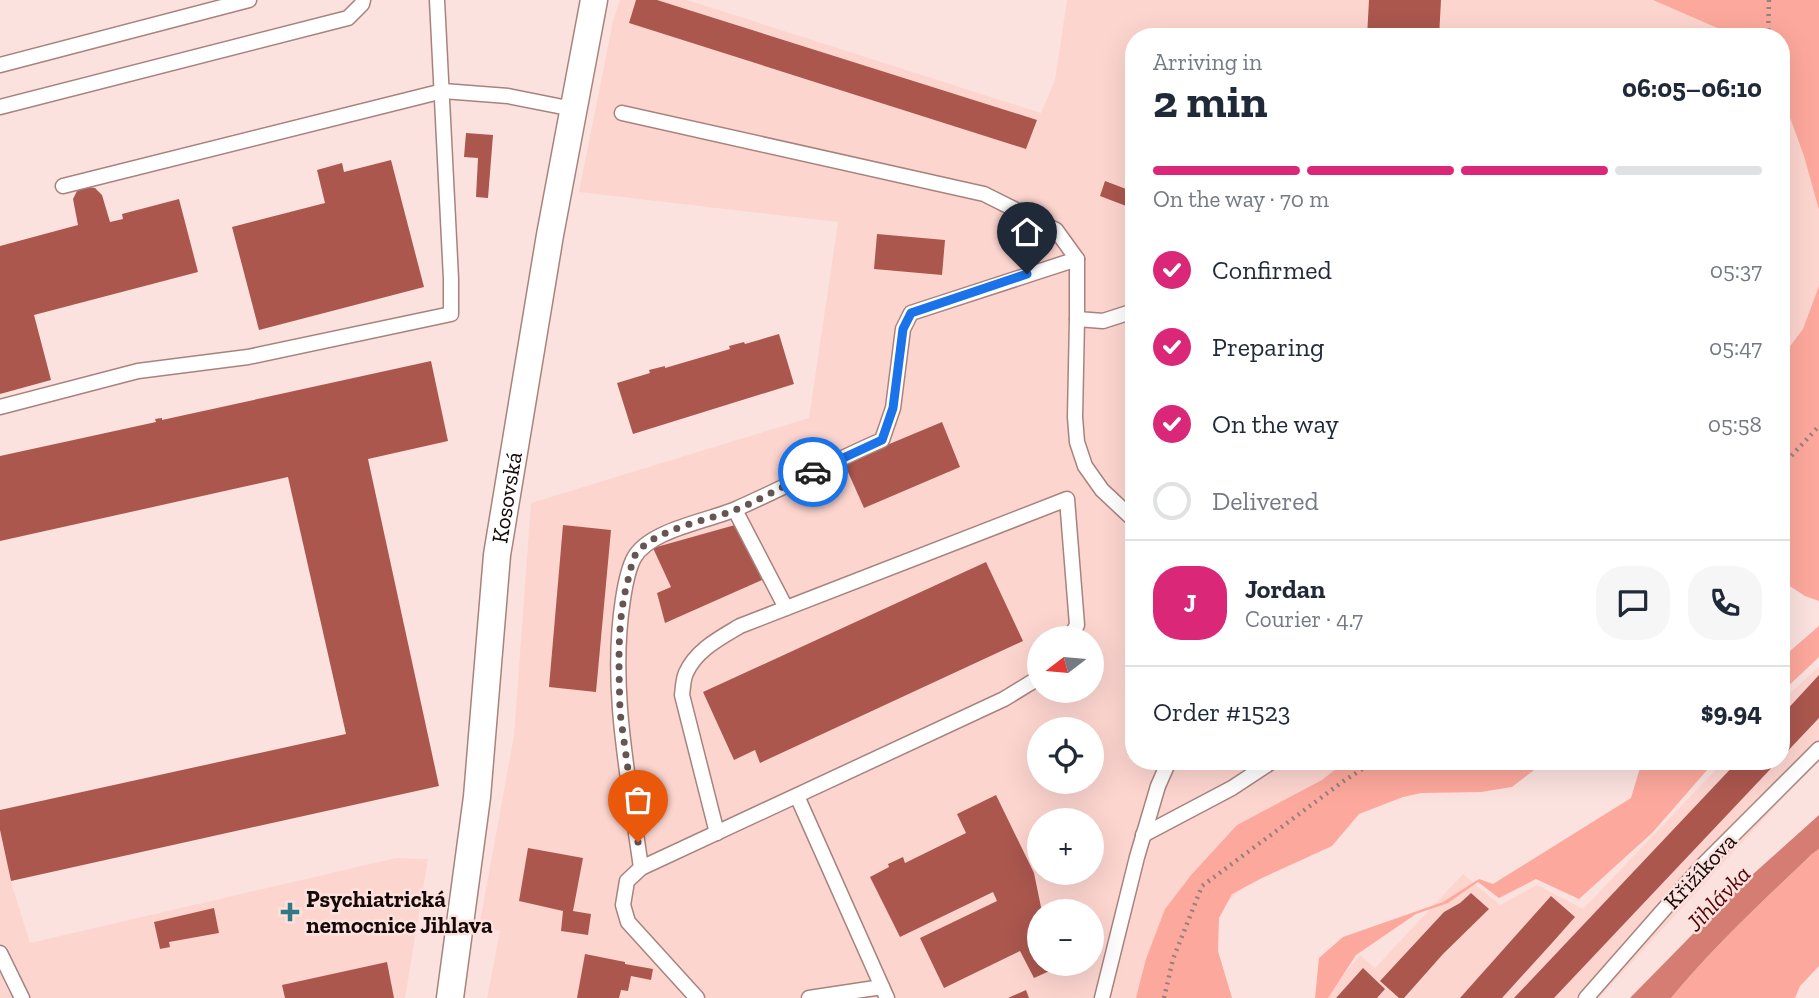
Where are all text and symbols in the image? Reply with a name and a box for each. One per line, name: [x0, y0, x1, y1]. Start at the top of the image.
text: Arriving in: [1153, 48, 1262, 76]
text: 06:05–06:10: [1622, 72, 1762, 104]
text: 2 min: [1153, 74, 1268, 129]
text: On the way · 70 m: [1153, 185, 1329, 213]
pin: [997, 202, 1057, 274]
icon: home: [1008, 213, 1046, 251]
icon: check: [1153, 251, 1191, 289]
text: Confirmed: [1212, 254, 1332, 286]
text: 05:37: [1710, 256, 1762, 284]
icon: check: [1153, 328, 1191, 366]
text: Preparing: [1212, 331, 1324, 363]
text: 05:47: [1709, 333, 1762, 361]
icon: check: [1153, 405, 1191, 443]
text: On the way: [1212, 408, 1339, 440]
text: 05:58: [1708, 410, 1762, 438]
courier: [778, 437, 848, 507]
street label: Kosovská: [485, 450, 528, 545]
icon: car: [794, 453, 832, 491]
text: Delivered: [1212, 485, 1319, 517]
button: chat: [1596, 566, 1670, 640]
button: phone: [1688, 566, 1762, 640]
text: Jordan: [1245, 573, 1325, 605]
text: J: [1184, 587, 1196, 619]
text: Courier · 4.7: [1245, 605, 1363, 633]
north arrow: [1027, 626, 1104, 704]
map controls: [1027, 626, 1104, 976]
text: Order #1523: [1153, 696, 1291, 728]
text: $9.94: [1701, 696, 1762, 728]
button: locate: [1027, 717, 1104, 794]
pin: [608, 770, 668, 842]
icon: bag: [619, 781, 657, 819]
button: +: [1027, 808, 1104, 885]
street label: Křižíkova: [1658, 827, 1742, 915]
water label: Jihlávka: [1679, 859, 1756, 938]
place label: Psychiatrická nemocnice Jihlava: [306, 885, 493, 939]
button: −: [1027, 899, 1104, 976]
marker: Psychiatrická nemocnice Jihlava: [280, 902, 300, 922]

